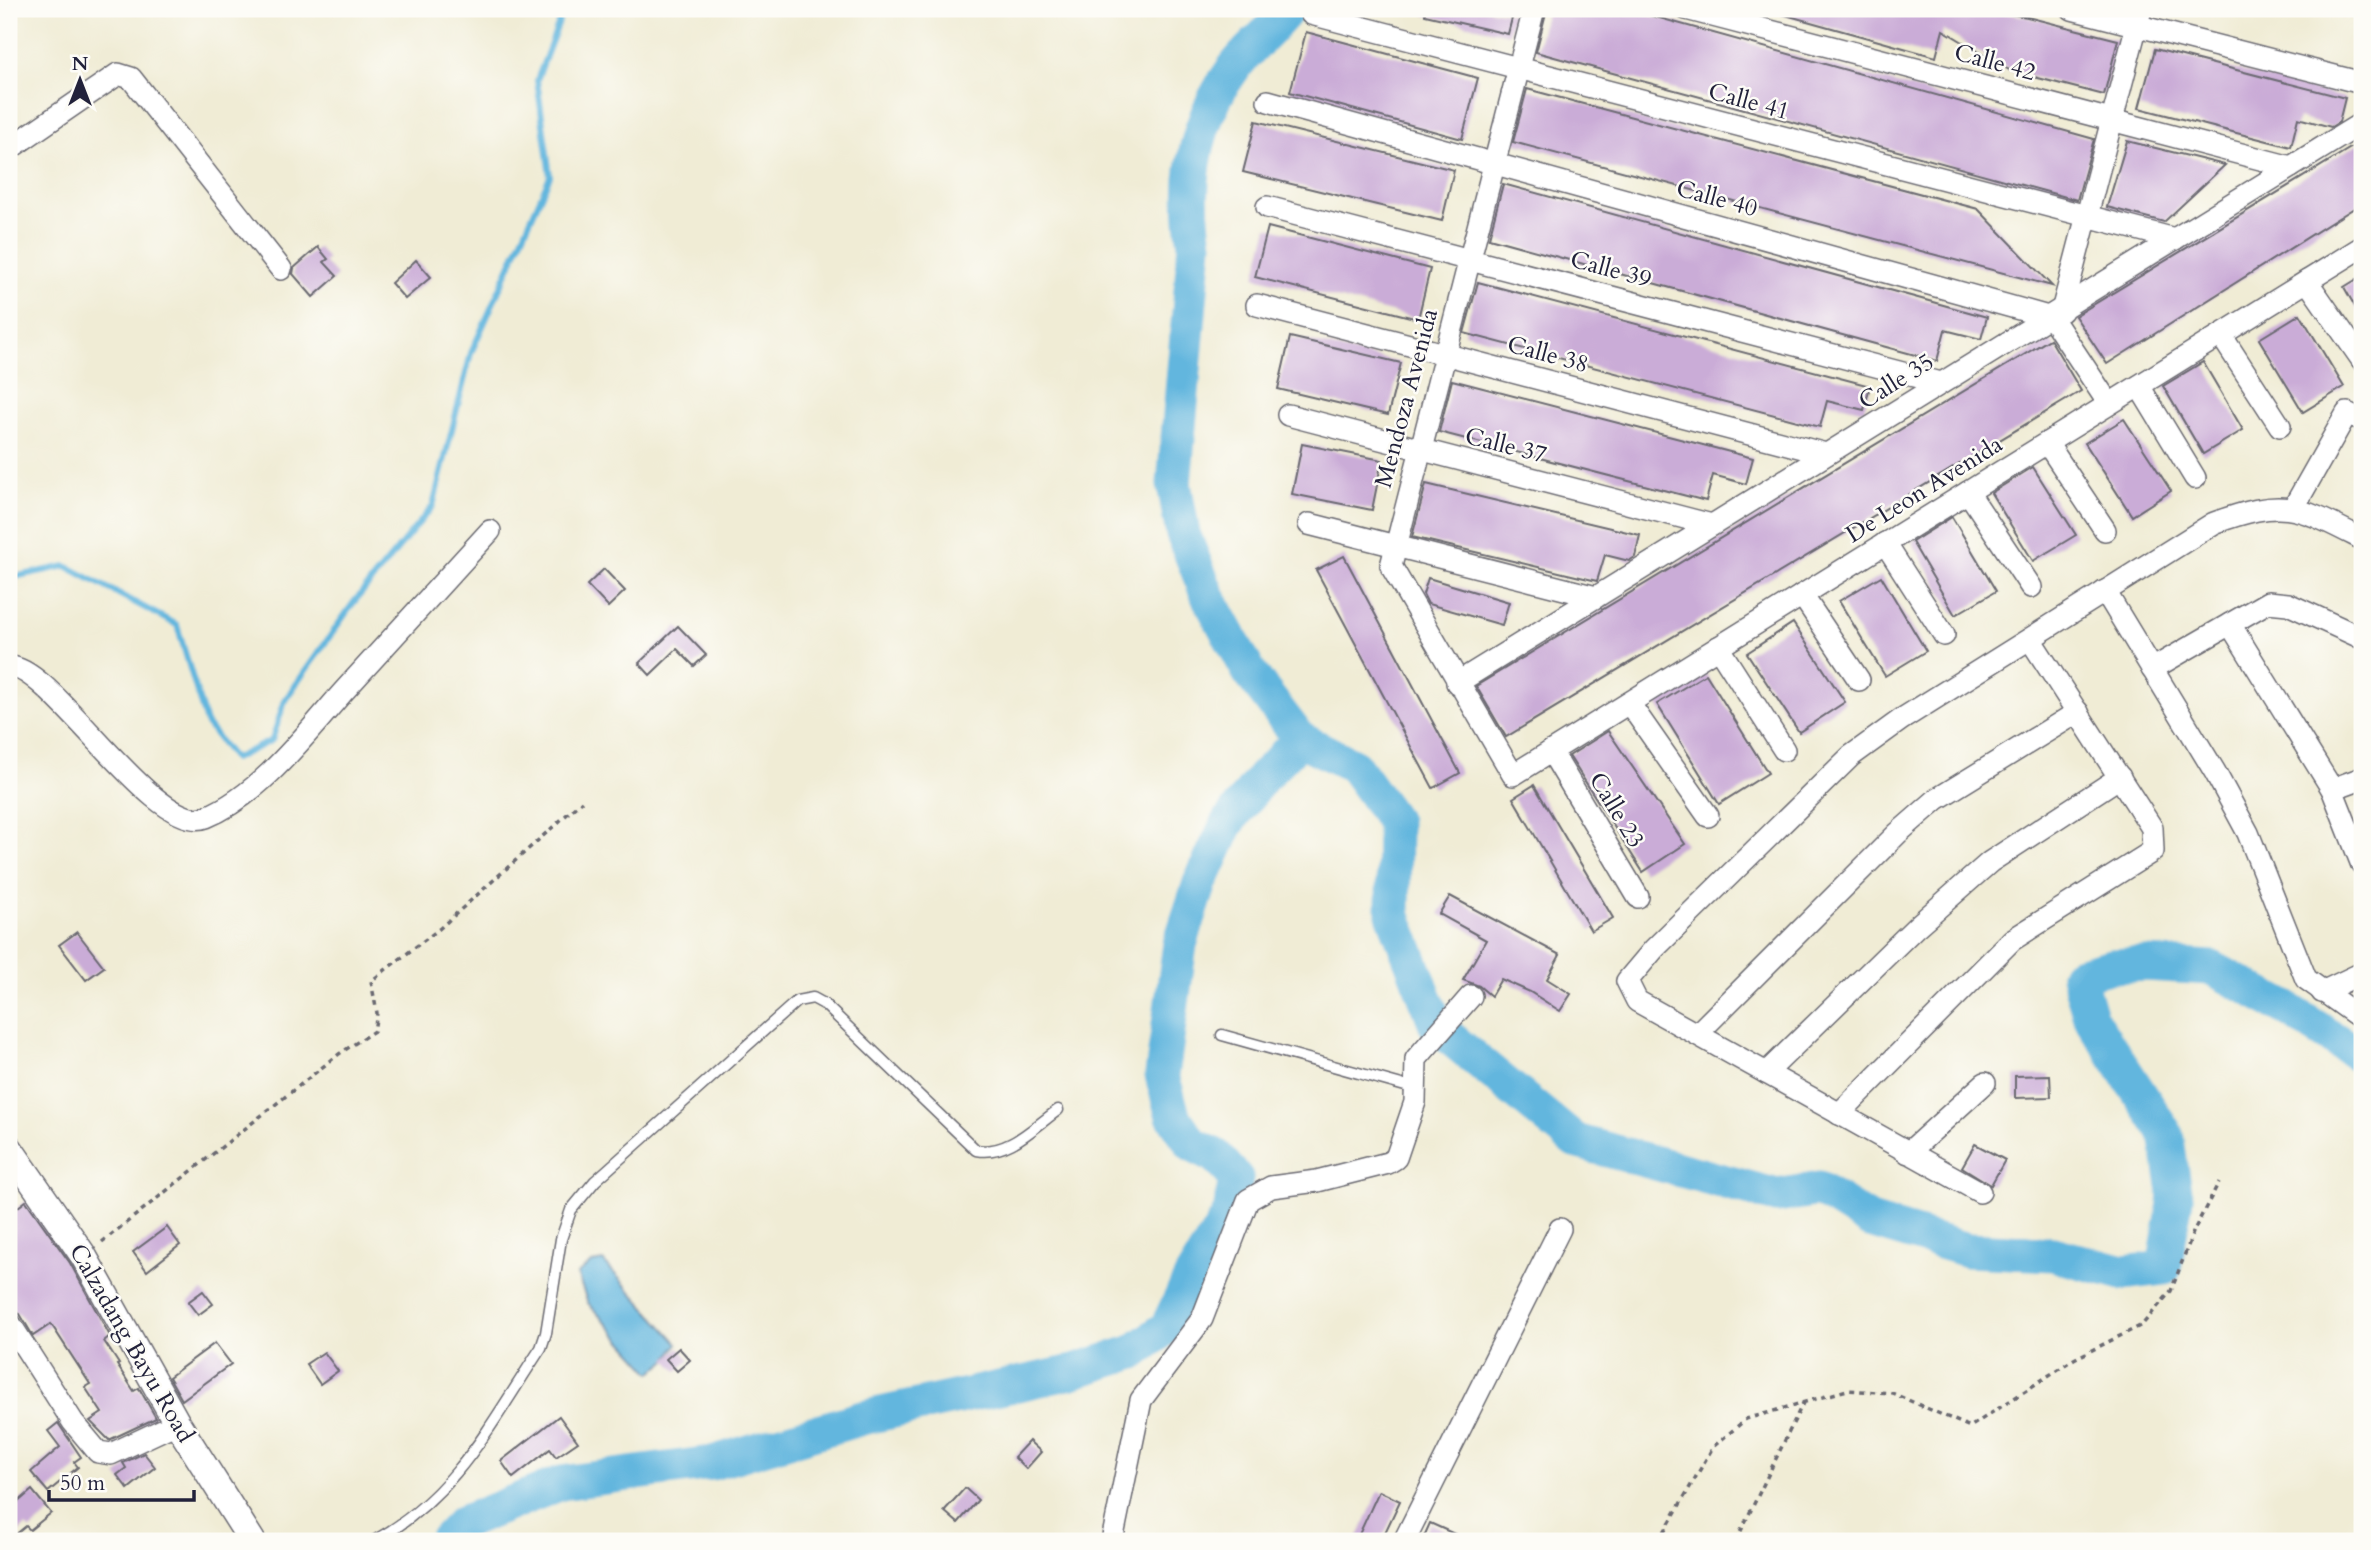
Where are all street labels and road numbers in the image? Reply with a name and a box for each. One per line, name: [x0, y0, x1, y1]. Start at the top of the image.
street label: Calle 42: [1951, 36, 2039, 89]
street label: Calle 41: [1705, 75, 1793, 128]
street label: Calle 40: [1673, 172, 1761, 225]
street label: Calle 39: [1567, 243, 1655, 296]
street label: Mendoza Avenida: [1367, 304, 1446, 491]
street label: Calle 38: [1504, 328, 1592, 381]
street label: Calle 35: [1852, 345, 1940, 417]
street label: Calle 37: [1462, 419, 1550, 472]
street label: De Leon Avenida: [1840, 428, 2009, 551]
street label: Calle 23: [1581, 766, 1652, 854]
street label: Calzadang Bayu Road: [61, 1238, 202, 1449]

